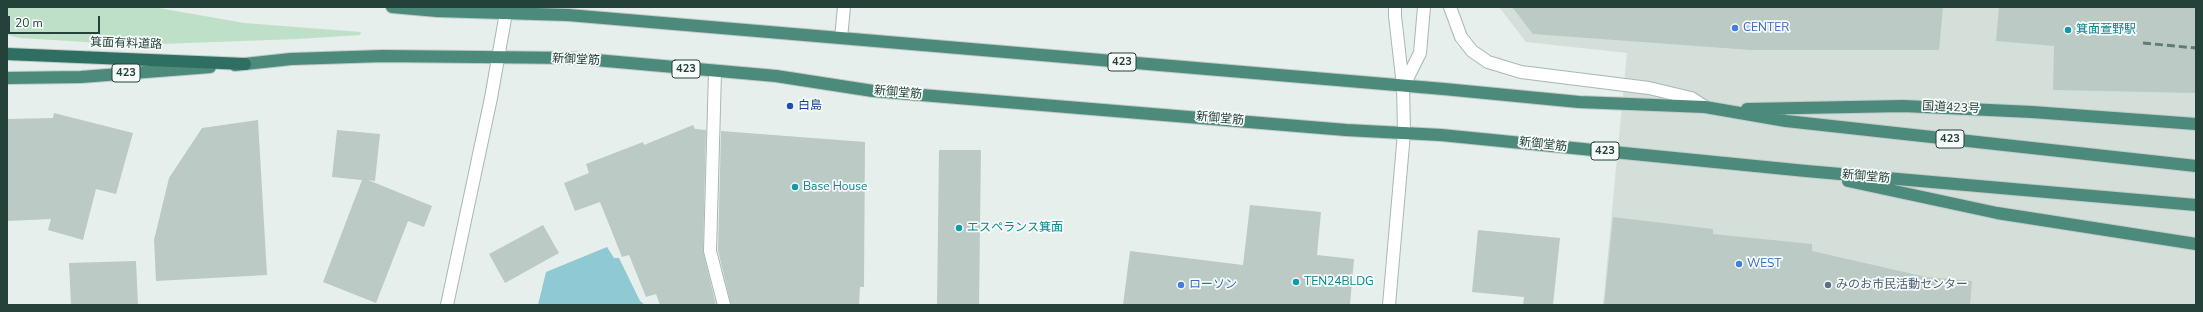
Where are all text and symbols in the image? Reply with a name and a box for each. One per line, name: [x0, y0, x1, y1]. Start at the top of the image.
scale bar: [10, 8, 102, 34]
text: 20 m: [15, 15, 43, 31]
place label: CENTER: [1743, 21, 1789, 35]
marker: CENTER: [1730, 23, 1740, 33]
place label: 箕面萱野駅: [2076, 23, 2136, 37]
marker: 箕面萱野駅: [2063, 25, 2073, 35]
street label: 箕面有料道路: [90, 36, 162, 52]
street label: 新御堂筋: [552, 52, 600, 68]
road number: 423: [1108, 53, 1136, 71]
road number: 423: [672, 60, 700, 78]
road number: 423: [112, 64, 140, 82]
street label: 新御堂筋: [873, 84, 923, 102]
place label: 白島: [798, 99, 822, 113]
street label: 国道423号: [1922, 99, 1980, 117]
marker: 白島: [785, 101, 795, 111]
street label: 新御堂筋: [1195, 110, 1245, 128]
road number: 423: [1936, 130, 1964, 148]
street label: 新御堂筋: [1518, 135, 1568, 155]
road number: 423: [1591, 142, 1619, 160]
street label: 新御堂筋: [1841, 168, 1891, 186]
place label: Base House: [803, 180, 867, 194]
marker: Base House: [790, 182, 800, 192]
place label: エスペランス箕面: [967, 221, 1063, 235]
marker: エスペランス箕面: [954, 223, 964, 233]
place label: WEST: [1747, 257, 1782, 271]
marker: WEST: [1734, 259, 1744, 269]
place label: TEN24BLDG: [1304, 275, 1374, 289]
marker: TEN24BLDG: [1291, 277, 1301, 287]
place label: ローソン: [1189, 278, 1237, 292]
place label: みのお市民活動センター: [1836, 278, 1968, 292]
marker: ローソン: [1176, 280, 1186, 290]
marker: みのお市民活動センター: [1823, 280, 1833, 290]

